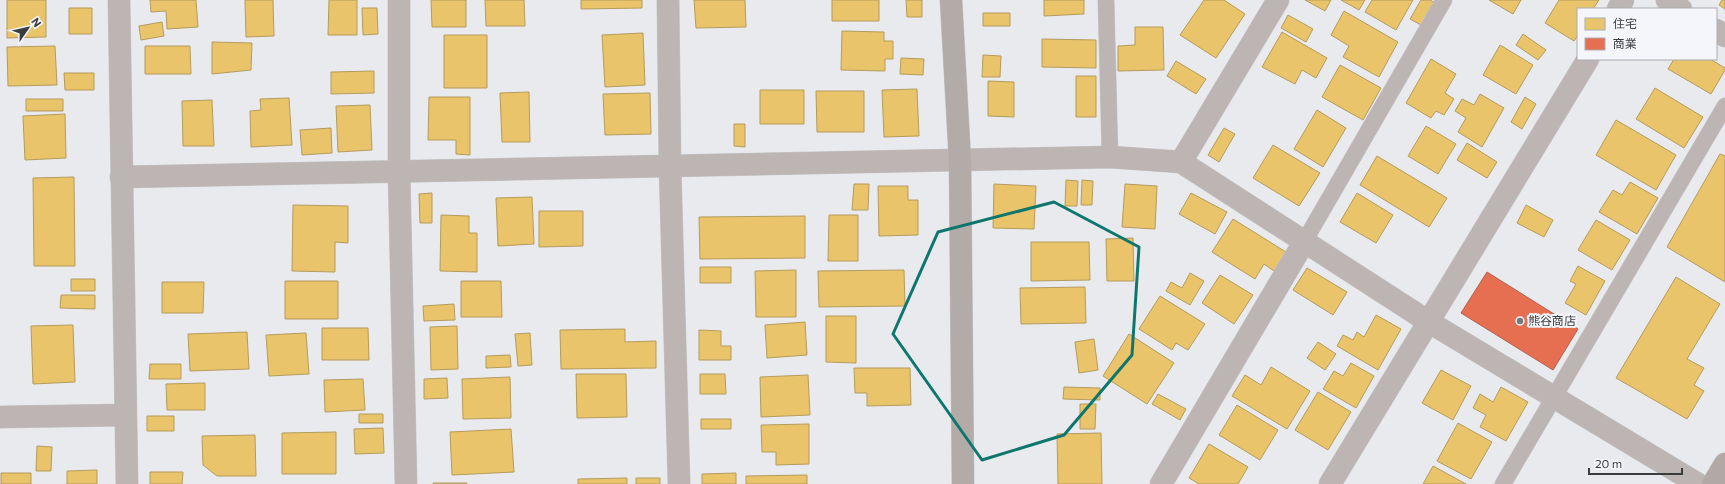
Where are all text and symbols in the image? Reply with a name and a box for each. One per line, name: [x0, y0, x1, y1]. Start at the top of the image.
north arrow: [8, 8, 48, 48]
legend: [1577, 8, 1717, 60]
text: N: [29, 15, 44, 29]
text: 住宅: [1613, 16, 1637, 30]
text: 商業: [1613, 36, 1637, 50]
place label: 熊谷商店: [1528, 313, 1576, 327]
marker: 熊谷商店: [1515, 316, 1525, 326]
scale bar: [1589, 450, 1682, 476]
text: 20 m: [1595, 456, 1622, 470]

